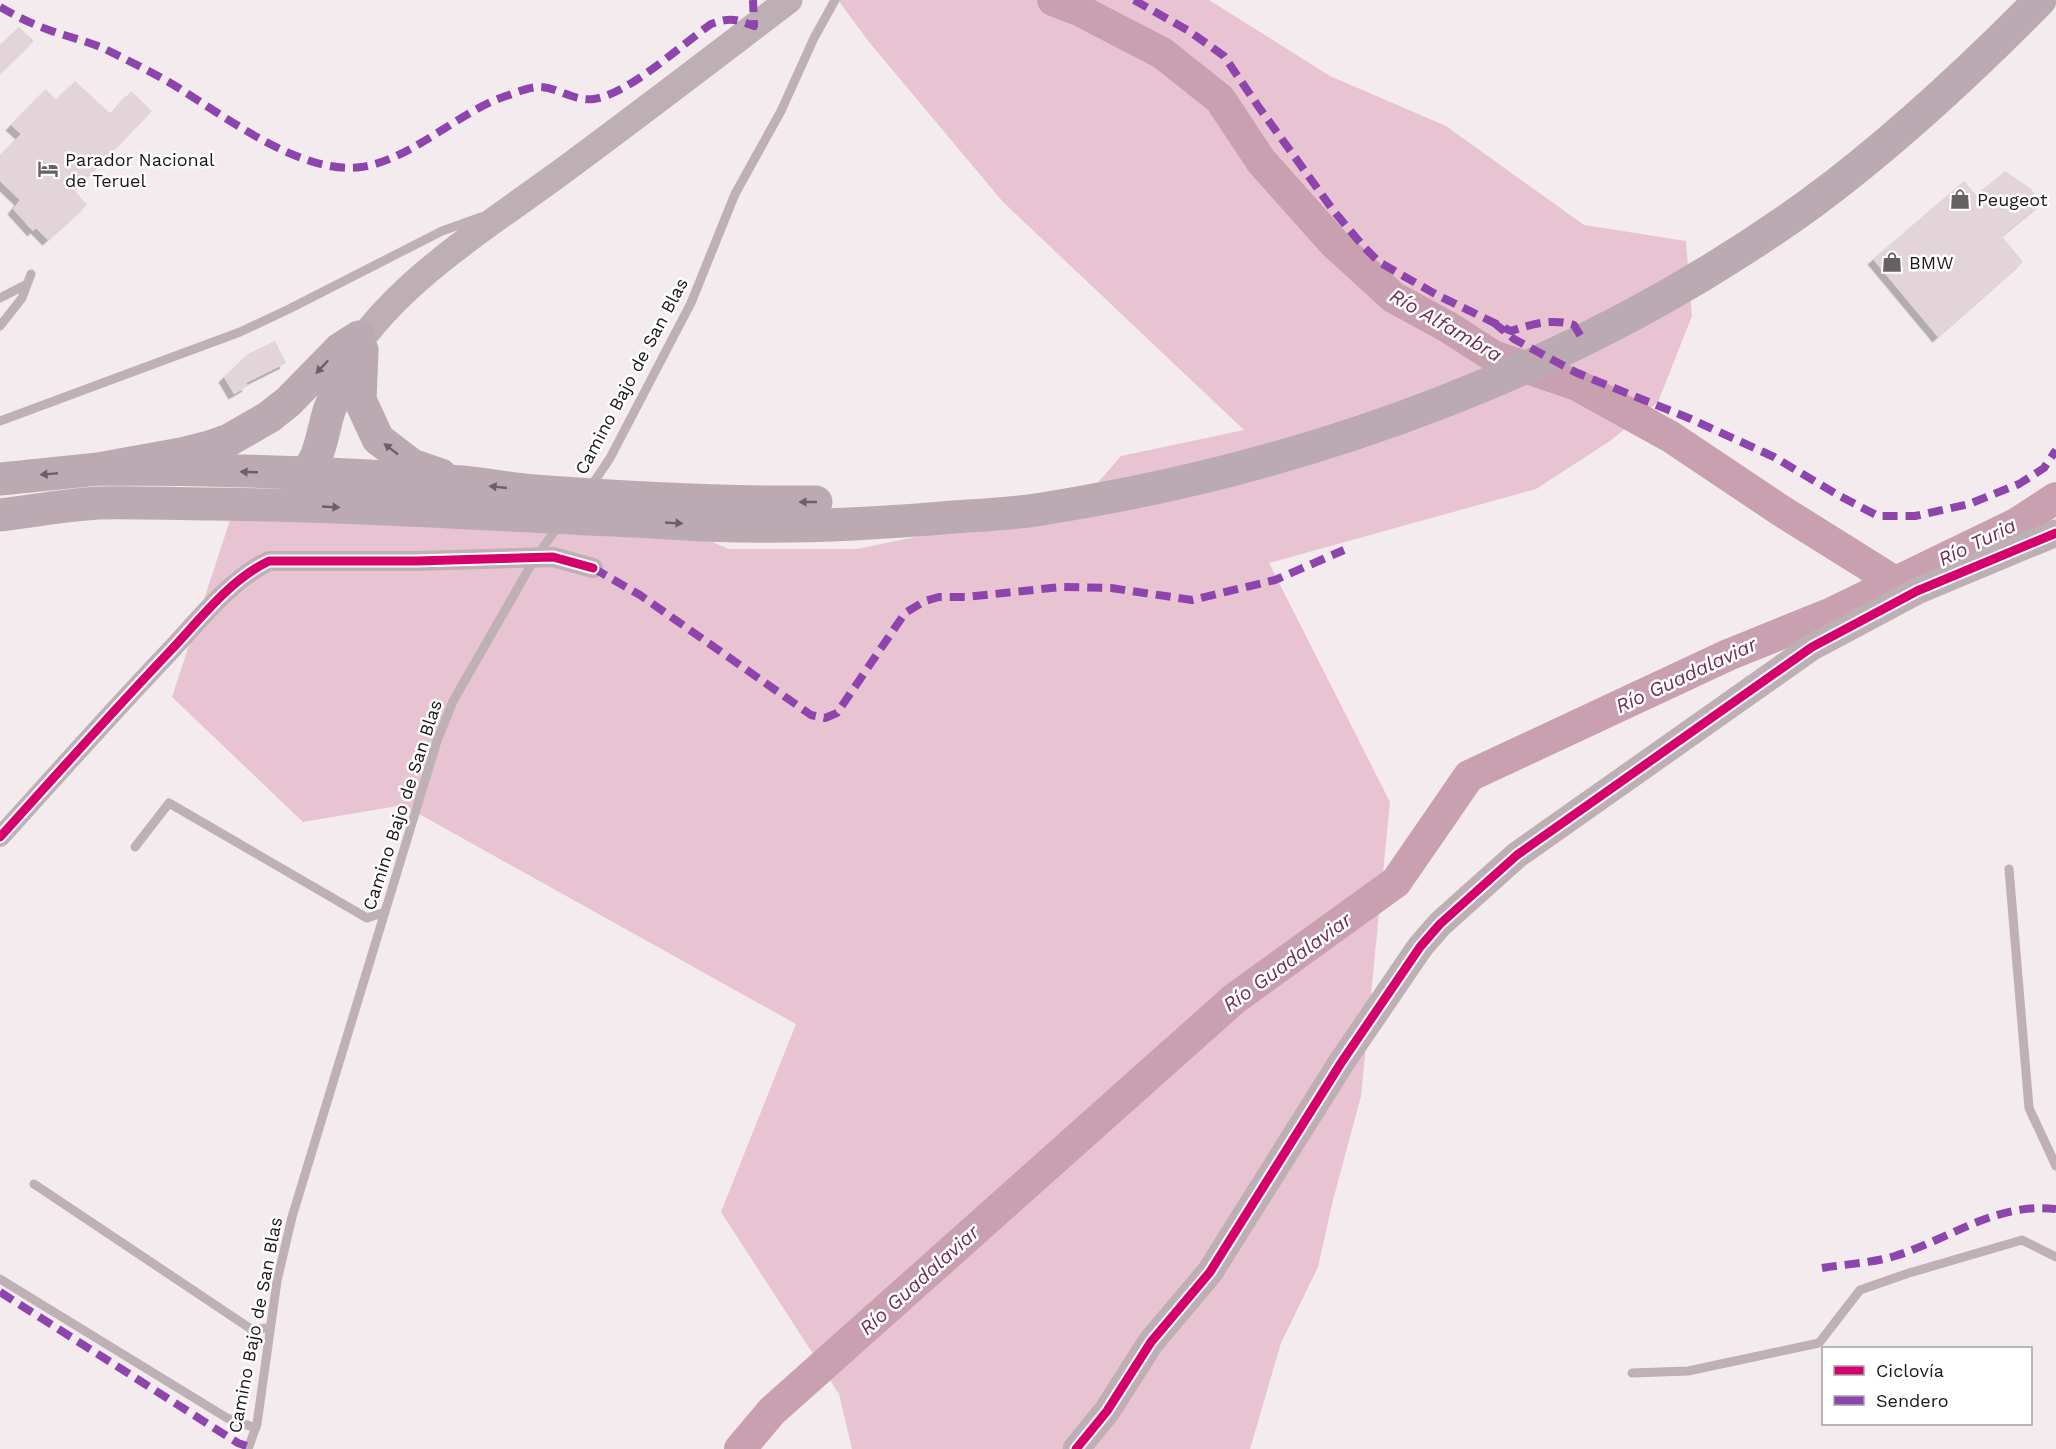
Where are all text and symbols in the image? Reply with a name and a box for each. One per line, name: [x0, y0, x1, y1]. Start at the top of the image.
place label: Parador Nacional de Teruel: [65, 149, 215, 191]
hotel icon: Parador Nacional de Teruel: [36, 157, 60, 181]
shop icon: Peugeot: [1948, 187, 1972, 211]
place label: Peugeot: [1977, 189, 2048, 210]
shop icon: BMW: [1880, 250, 1904, 274]
place label: BMW: [1909, 252, 1953, 273]
street label: Camino Bajo de San Blas: [570, 274, 692, 478]
water label: Río Alfambra: [1386, 283, 1506, 367]
one-way arrow: [316, 360, 330, 374]
one-way arrow: [383, 443, 399, 456]
one-way arrow: [240, 467, 259, 476]
one-way arrow: [40, 469, 59, 479]
one-way arrow: [488, 482, 507, 491]
one-way arrow: [798, 497, 817, 507]
one-way arrow: [321, 502, 340, 511]
water label: Río Turia: [1934, 513, 2020, 571]
one-way arrow: [665, 518, 684, 527]
water label: Río Guadalaviar: [1612, 631, 1761, 718]
street label: Camino Bajo de San Blas: [358, 697, 446, 913]
water label: Río Guadalaviar: [1218, 907, 1357, 1017]
street label: Camino Bajo de San Blas: [224, 1215, 286, 1435]
water label: Río Guadalaviar: [854, 1219, 985, 1340]
legend: [1822, 1347, 2032, 1425]
text: Ciclovía: [1876, 1360, 1944, 1381]
text: Sendero: [1876, 1390, 1949, 1411]

